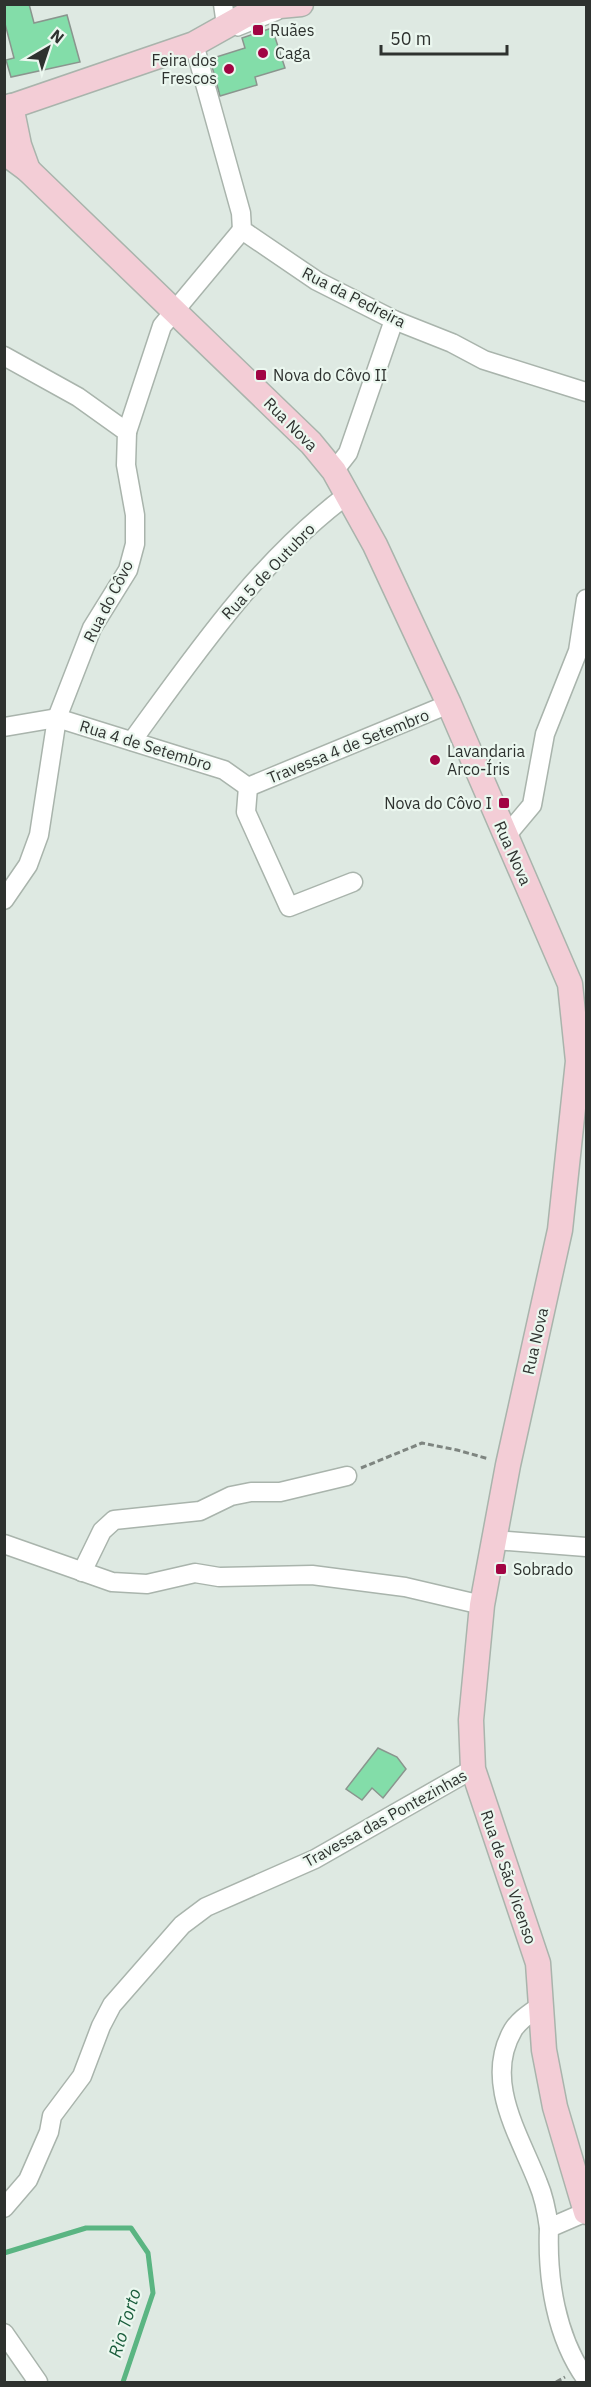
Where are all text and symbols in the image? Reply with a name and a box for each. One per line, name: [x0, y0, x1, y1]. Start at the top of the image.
north arrow: [18, 18, 78, 78]
scale bar: [381, 18, 507, 56]
place label: Ruães: [270, 20, 314, 40]
marker: Ruães: [251, 23, 265, 37]
text: N: [47, 25, 68, 48]
text: 50 m: [390, 27, 432, 50]
place label: Caga: [275, 43, 311, 63]
marker: Caga: [256, 46, 270, 60]
place label: Feira dos Frescos: [152, 50, 217, 88]
marker: Feira dos Frescos: [222, 62, 236, 76]
street label: Rua da Pedreira: [299, 262, 410, 332]
place label: Nova do Côvo II: [273, 365, 387, 385]
marker: Nova do Côvo II: [254, 368, 268, 382]
street label: Rua Nova: [260, 393, 322, 455]
street label: Rua 5 de Outubro: [217, 519, 319, 623]
street label: Rua do Côvo: [79, 557, 137, 645]
street label: Travessa 4 de Setembro: [264, 704, 432, 788]
street label: Rua 4 de Setembro: [77, 715, 215, 775]
place label: Lavandaria Arco-Íris: [447, 741, 525, 779]
marker: Lavandaria Arco-Íris: [428, 753, 442, 767]
place label: Nova do Côvo I: [384, 793, 492, 813]
marker: Nova do Côvo I: [497, 796, 511, 810]
street label: Rua Nova: [490, 818, 536, 889]
street label: Rua Nova: [518, 1305, 553, 1376]
place label: Sobrado: [513, 1559, 573, 1579]
marker: Sobrado: [494, 1562, 508, 1576]
street label: Travessa das Pontezinhas: [300, 1765, 470, 1871]
street label: Rua de São Vicenso: [477, 1807, 541, 1947]
water label: Rio Torto: [103, 2285, 146, 2360]

